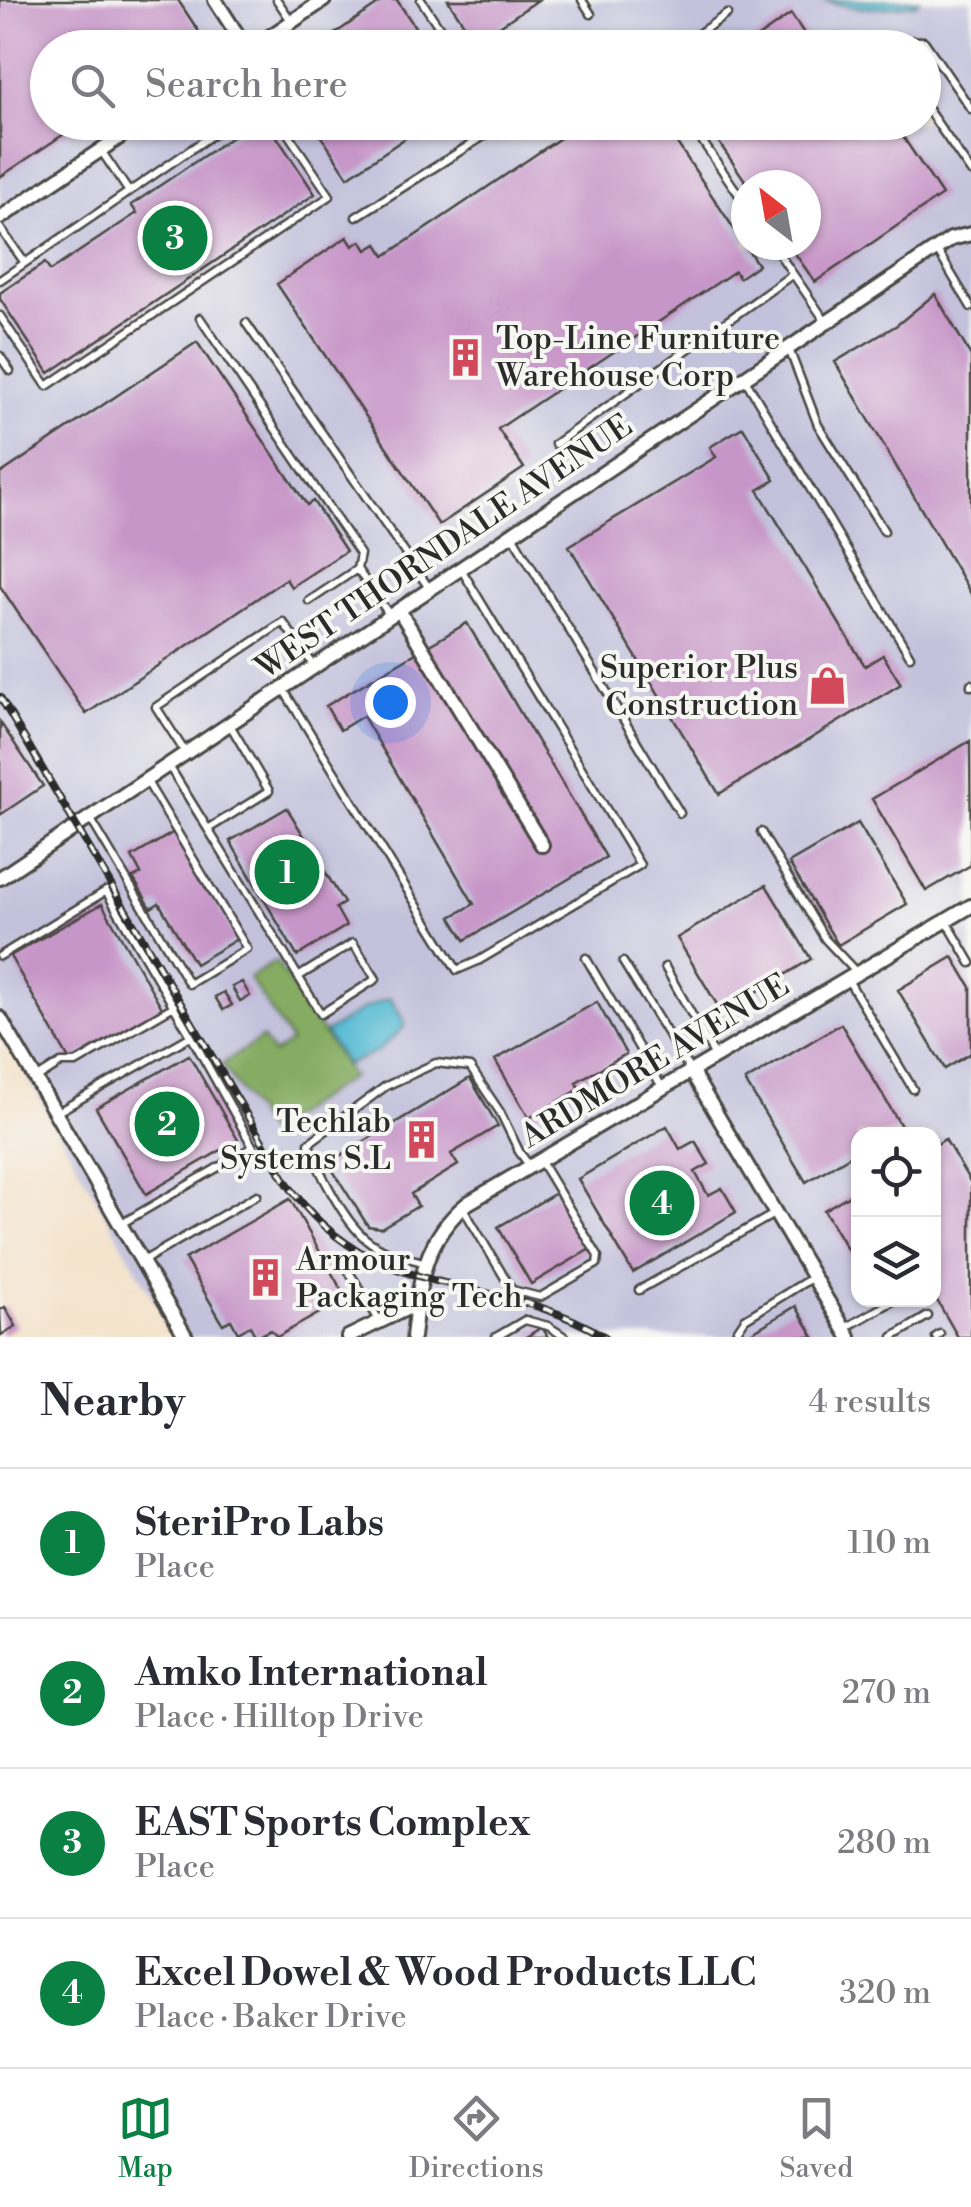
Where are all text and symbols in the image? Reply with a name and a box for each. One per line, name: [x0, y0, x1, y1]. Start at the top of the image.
search box: [30, 30, 941, 140]
icon: search: [65, 58, 120, 113]
text: Search here: [145, 62, 348, 109]
north arrow: [731, 170, 821, 260]
pin: 3: [142, 200, 208, 276]
place label: Top-Line Furniture Warehouse Corp: [495, 319, 780, 396]
building icon: Top-Line Furniture Warehouse Corp: [445, 336, 487, 378]
street label: WEST THORNDALE AVENUE: [247, 406, 640, 689]
place label: Superior Plus Construction: [600, 648, 798, 725]
shop icon: Superior Plus Construction: [807, 665, 849, 707]
your location: [365, 677, 416, 728]
pin: 1: [254, 834, 320, 910]
street label: ARDMORE AVENUE: [513, 965, 796, 1157]
pin: 2: [134, 1086, 200, 1162]
place label: Techlab Systems S.L: [220, 1102, 391, 1179]
building icon: Techlab Systems S.L: [400, 1119, 442, 1161]
map controls: [851, 1127, 941, 1307]
button: locate: [851, 1127, 941, 1217]
pin: 4: [630, 1166, 694, 1240]
button: layers: [851, 1217, 941, 1307]
place label: Armour Packaging Tech: [295, 1240, 523, 1317]
building icon: Armour Packaging Tech: [245, 1257, 287, 1299]
text: Nearby: [40, 1376, 185, 1429]
text: 4 results: [809, 1382, 931, 1422]
text: SteriPro Labs: [135, 1500, 384, 1547]
text: 1: [65, 1523, 80, 1563]
text: 110 m: [848, 1523, 931, 1563]
text: Place: [135, 1547, 215, 1587]
text: Amko International: [135, 1650, 488, 1697]
text: 2: [62, 1673, 83, 1713]
text: 270 m: [842, 1673, 931, 1713]
text: Place · Hilltop Drive: [135, 1697, 424, 1737]
text: EAST Sports Complex: [135, 1800, 530, 1847]
text: 3: [63, 1823, 82, 1863]
text: 280 m: [837, 1823, 931, 1863]
text: Place: [135, 1847, 215, 1887]
text: Excel Dowel & Wood Products LLC: [135, 1950, 756, 1997]
text: 4: [62, 1973, 83, 2013]
text: 320 m: [839, 1973, 931, 2013]
text: Place · Baker Drive: [135, 1997, 407, 2037]
tab: Map: [118, 2091, 173, 2186]
tab: Directions: [409, 2091, 544, 2186]
tab: Saved: [780, 2091, 853, 2186]

